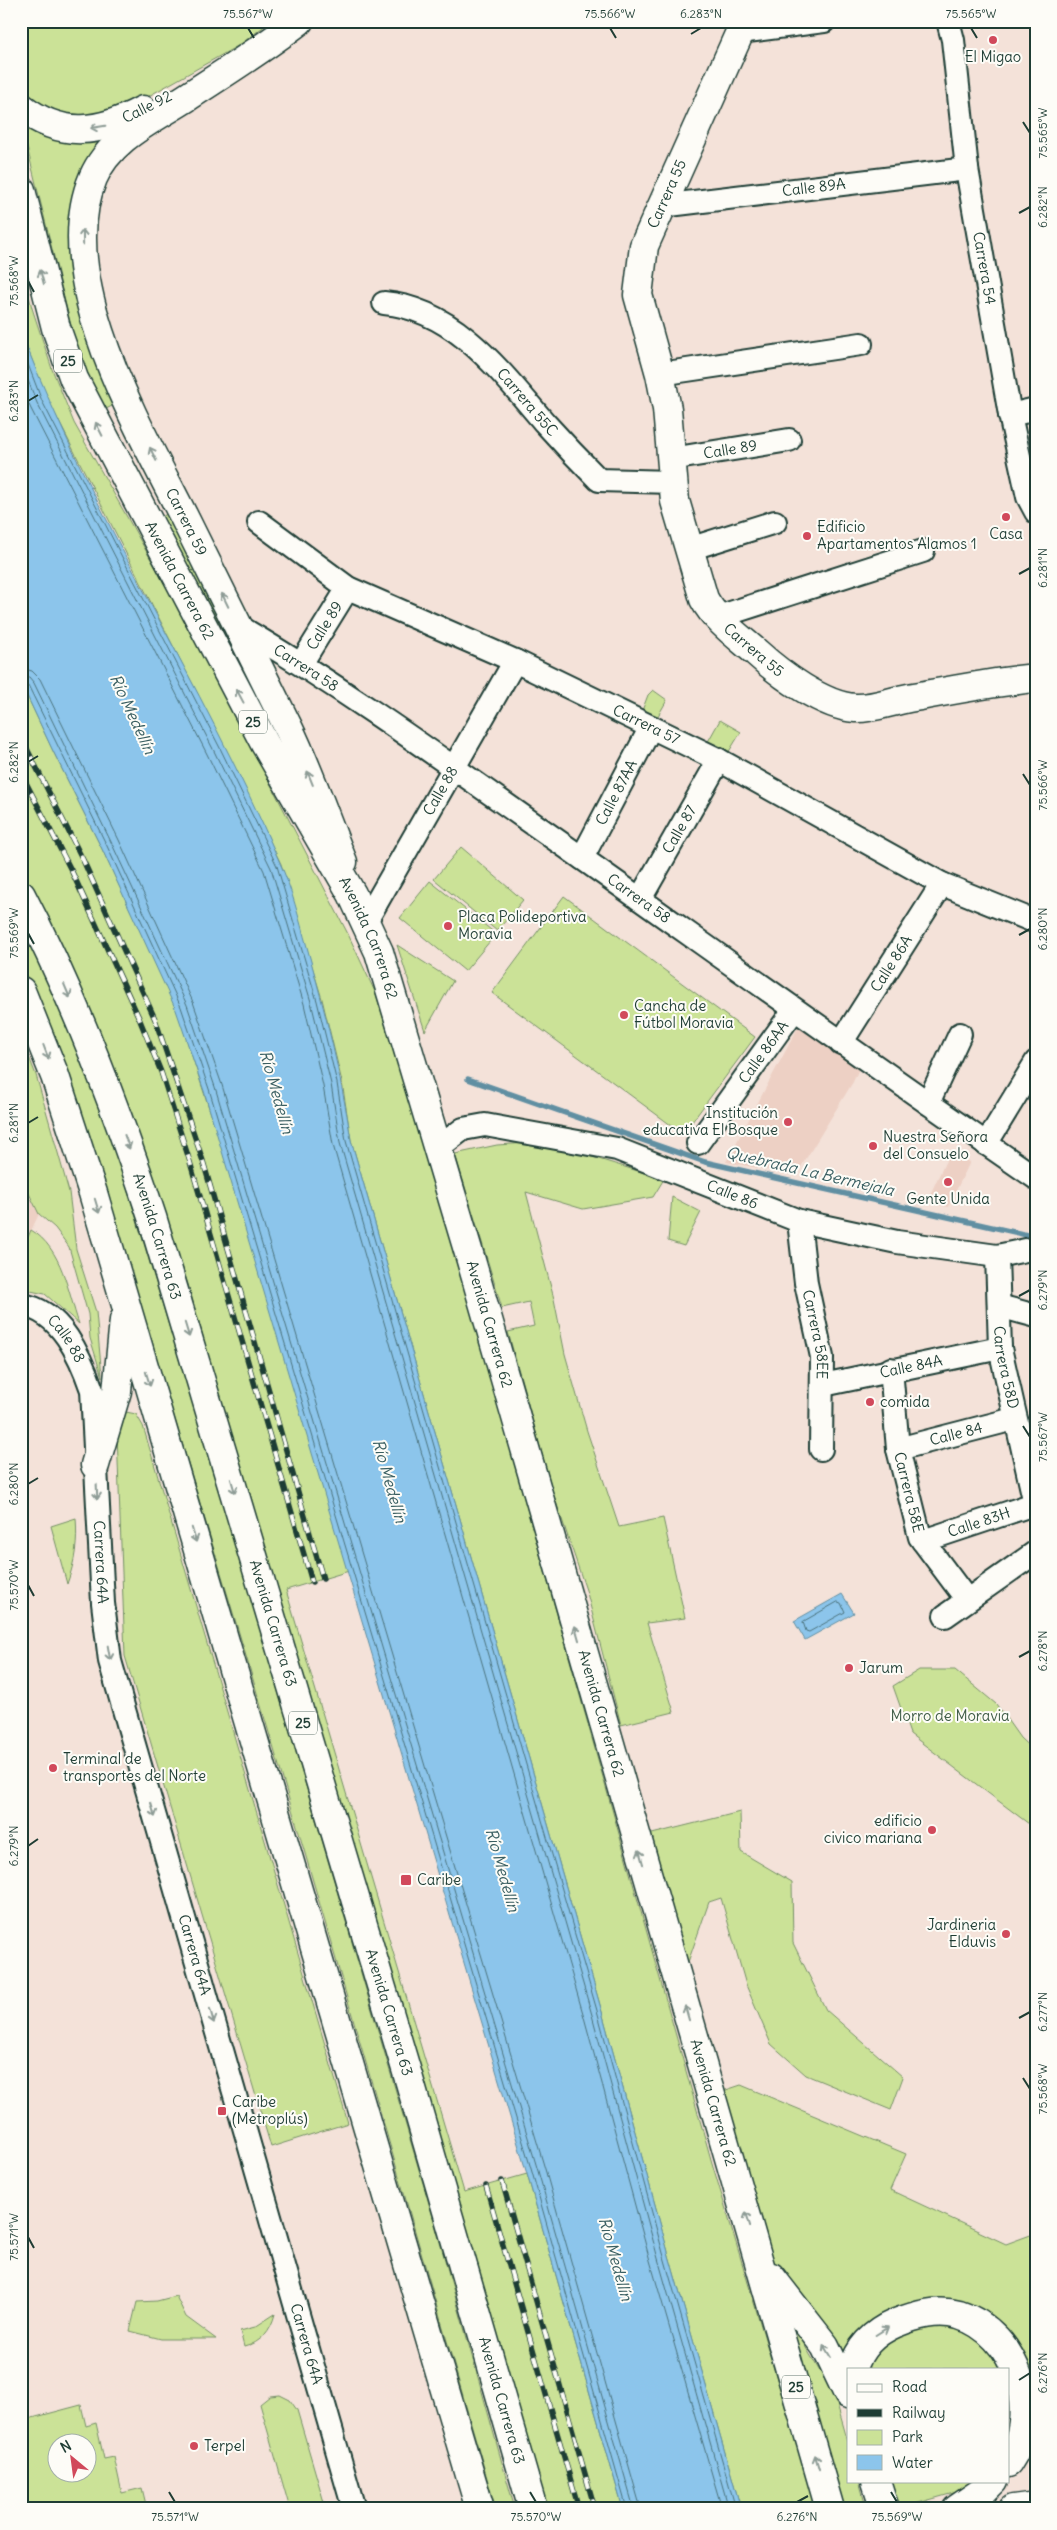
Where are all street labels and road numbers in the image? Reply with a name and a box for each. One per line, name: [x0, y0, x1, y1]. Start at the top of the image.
street label: Calle 92: [119, 86, 175, 127]
street label: Carrera 55: [643, 156, 690, 231]
street label: Calle 89A: [781, 174, 847, 200]
street label: Carrera 54: [969, 230, 1001, 306]
road number: 25: [54, 350, 82, 372]
street label: Carrera 55C: [493, 364, 562, 440]
street label: Calle 89: [702, 435, 758, 463]
street label: Carrera 59: [162, 485, 212, 559]
street label: Avenida Carrera 62: [141, 518, 219, 643]
street label: Calle 89: [302, 597, 347, 653]
street label: Carrera 55: [720, 619, 788, 681]
street label: Carrera 58: [270, 640, 343, 695]
street label: Carrera 57: [610, 700, 683, 749]
road number: 25: [239, 710, 267, 734]
street label: Calle 87AA: [591, 756, 641, 828]
street label: Calle 88: [418, 762, 462, 819]
street label: Calle 87: [658, 802, 700, 857]
street label: Carrera 58: [604, 869, 675, 927]
street label: Avenida Carrera 62: [335, 873, 403, 1001]
street label: Calle 86A: [866, 931, 916, 995]
street label: Calle 86AA: [734, 1016, 793, 1087]
street label: Avenida Carrera 63: [129, 1170, 186, 1302]
street label: Calle 86: [704, 1175, 761, 1213]
street label: Avenida Carrera 62: [463, 1258, 517, 1390]
street label: Carrera 58EE: [799, 1288, 832, 1380]
street label: Calle 88: [44, 1310, 90, 1366]
street label: Carrera 58D: [990, 1325, 1023, 1411]
street label: Calle 84A: [878, 1350, 944, 1382]
street label: Calle 84: [927, 1417, 985, 1449]
street label: Carrera 58E: [890, 1450, 929, 1535]
street label: Calle 83H: [945, 1503, 1013, 1541]
street label: Carrera 64A: [90, 1520, 113, 1605]
street label: Avenida Carrera 63: [246, 1557, 302, 1689]
street label: Avenida Carrera 62: [574, 1648, 629, 1779]
road number: 25: [289, 1712, 317, 1735]
street label: Carrera 64A: [174, 1912, 216, 1998]
street label: Avenida Carrera 63: [362, 1947, 418, 2078]
street label: Avenida Carrera 62: [686, 2037, 741, 2168]
street label: Carrera 64A: [286, 2301, 328, 2387]
street label: Avenida Carrera 63: [475, 2334, 530, 2466]
road number: 25: [782, 2376, 810, 2398]

